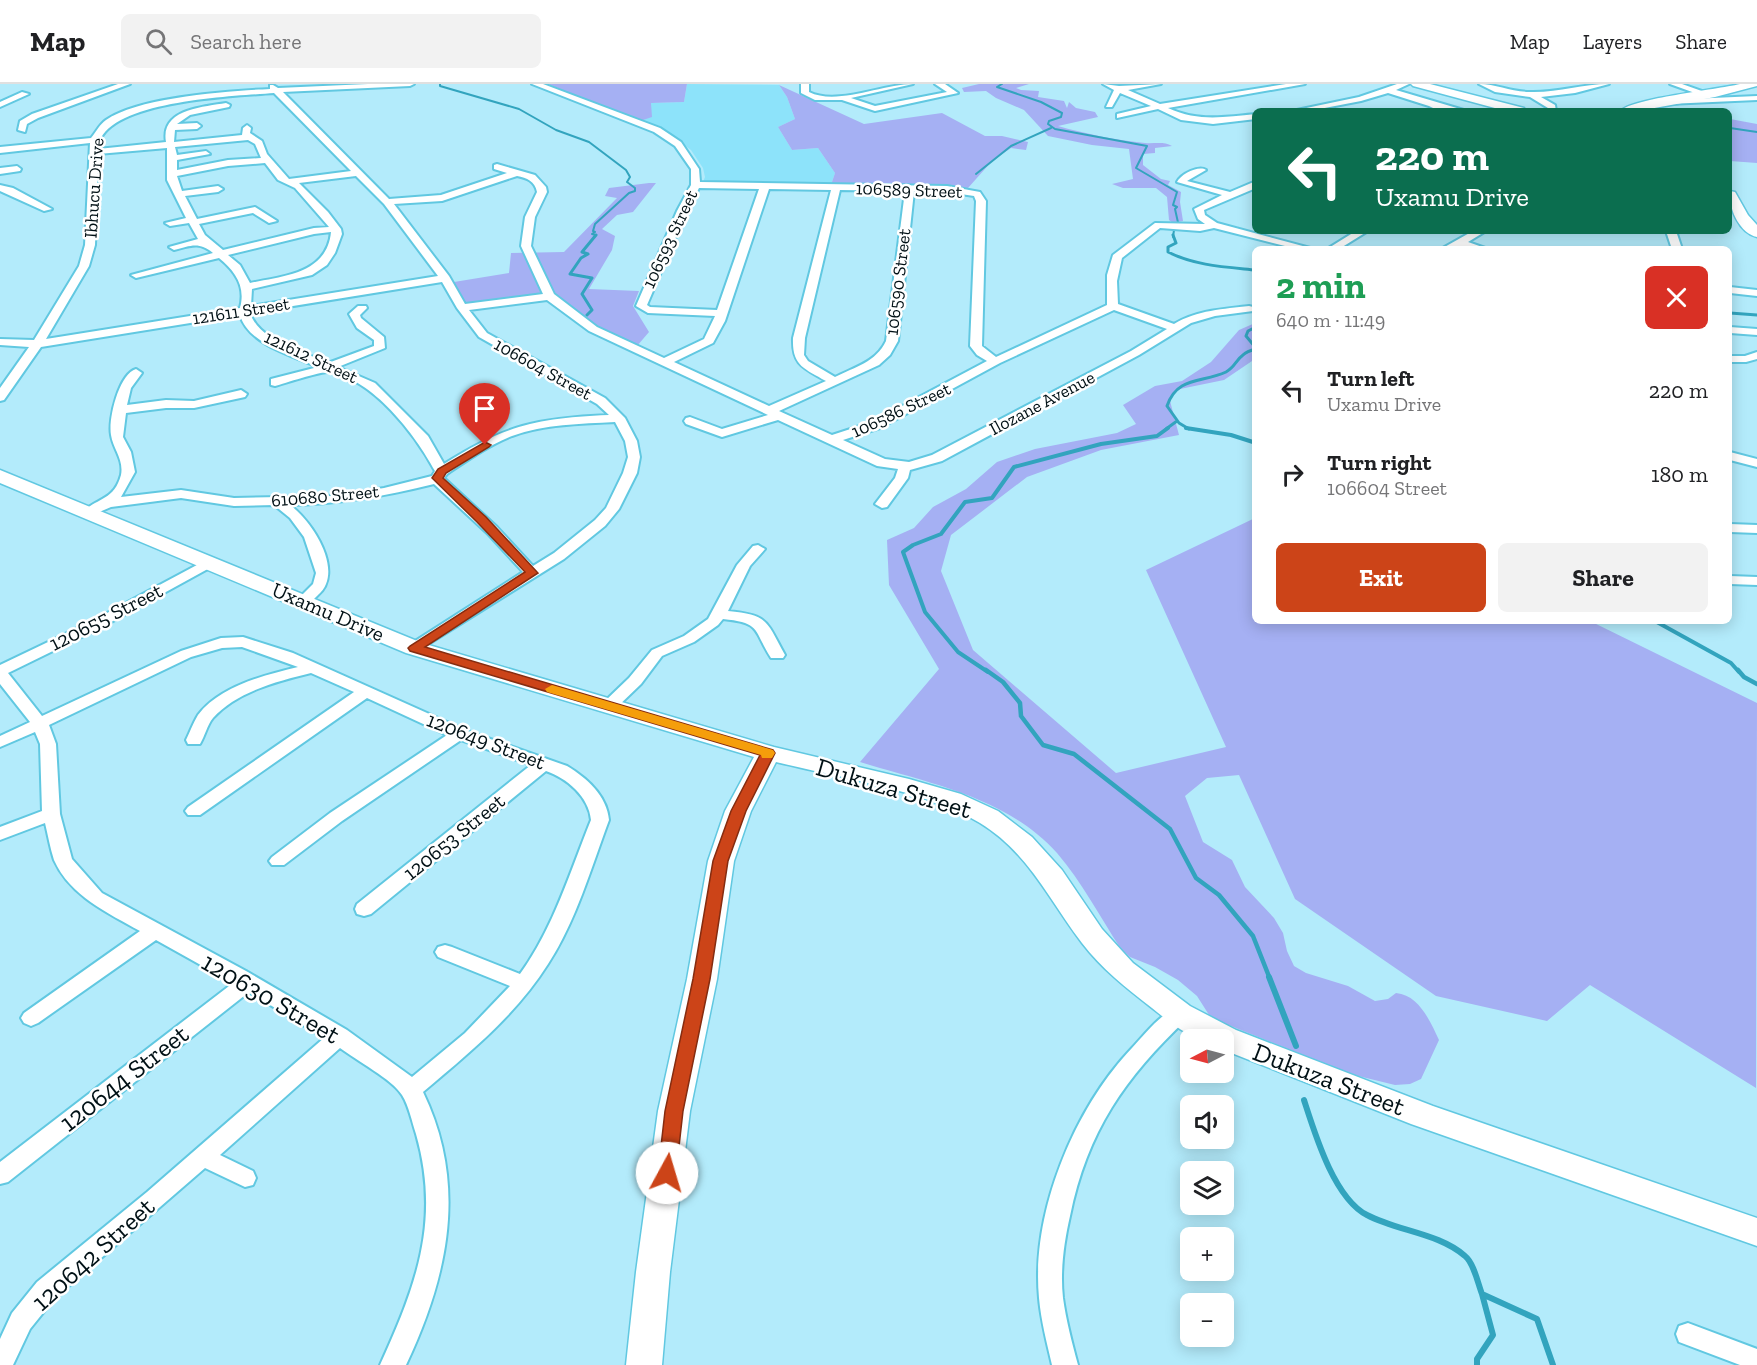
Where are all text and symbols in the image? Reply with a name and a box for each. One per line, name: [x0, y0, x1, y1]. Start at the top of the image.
search box: [121, 14, 541, 68]
text: Map: [30, 25, 85, 58]
icon: search: [142, 25, 175, 58]
text: Search here: [190, 28, 302, 55]
text: Map: [1510, 29, 1550, 54]
text: Layers: [1583, 29, 1642, 54]
text: Share: [1675, 29, 1727, 54]
text: 220 m: [1375, 130, 1489, 181]
icon: left: [1276, 132, 1354, 210]
street label: Ibhucu Drive: [80, 137, 108, 239]
street label: 106589 Street: [855, 177, 963, 203]
text: Uxamu Drive: [1375, 181, 1529, 213]
street label: 106593 Street: [638, 186, 702, 292]
street label: 106590 Street: [881, 227, 916, 337]
text: 2 min: [1276, 264, 1366, 307]
button: close: [1645, 266, 1708, 329]
street label: 121611 Street: [191, 292, 291, 330]
text: 640 m · 11:49: [1276, 308, 1385, 332]
street label: 121612 Street: [261, 326, 361, 388]
street label: 106604 Street: [490, 333, 596, 405]
text: Turn left: [1327, 365, 1414, 392]
street label: Ilozane Avenue: [986, 366, 1098, 440]
icon: left: [1276, 374, 1309, 407]
street label: 106586 Street: [848, 377, 954, 443]
text: 220 m: [1649, 377, 1708, 404]
pin: [459, 383, 510, 445]
icon: arrive: [468, 392, 501, 425]
text: Uxamu Drive: [1327, 392, 1441, 416]
text: Turn right: [1327, 449, 1431, 476]
icon: right: [1276, 458, 1309, 491]
text: 180 m: [1651, 461, 1708, 488]
text: 106604 Street: [1327, 476, 1447, 500]
street label: 610680 Street: [270, 480, 380, 512]
button: Exit: [1276, 543, 1486, 612]
button: Share: [1498, 543, 1708, 612]
street label: 120655 Street: [45, 577, 167, 656]
street label: Uxamu Drive: [268, 577, 388, 646]
street label: 120649 Street: [423, 707, 549, 775]
street label: Dukuza Street: [813, 751, 976, 826]
street label: 120653 Street: [398, 788, 510, 885]
street label: 120630 Street: [196, 946, 346, 1051]
street label: 120644 Street: [53, 1018, 195, 1138]
north arrow: [1180, 1029, 1234, 1083]
map controls: [1180, 1029, 1234, 1347]
street label: Dukuza Street: [1249, 1035, 1410, 1123]
button: sound: [1180, 1095, 1234, 1149]
position arrow: [635, 1141, 699, 1205]
button: layers: [1180, 1161, 1234, 1215]
street label: 120642 Street: [25, 1190, 161, 1317]
button: +: [1180, 1227, 1234, 1281]
button: −: [1180, 1293, 1234, 1347]

